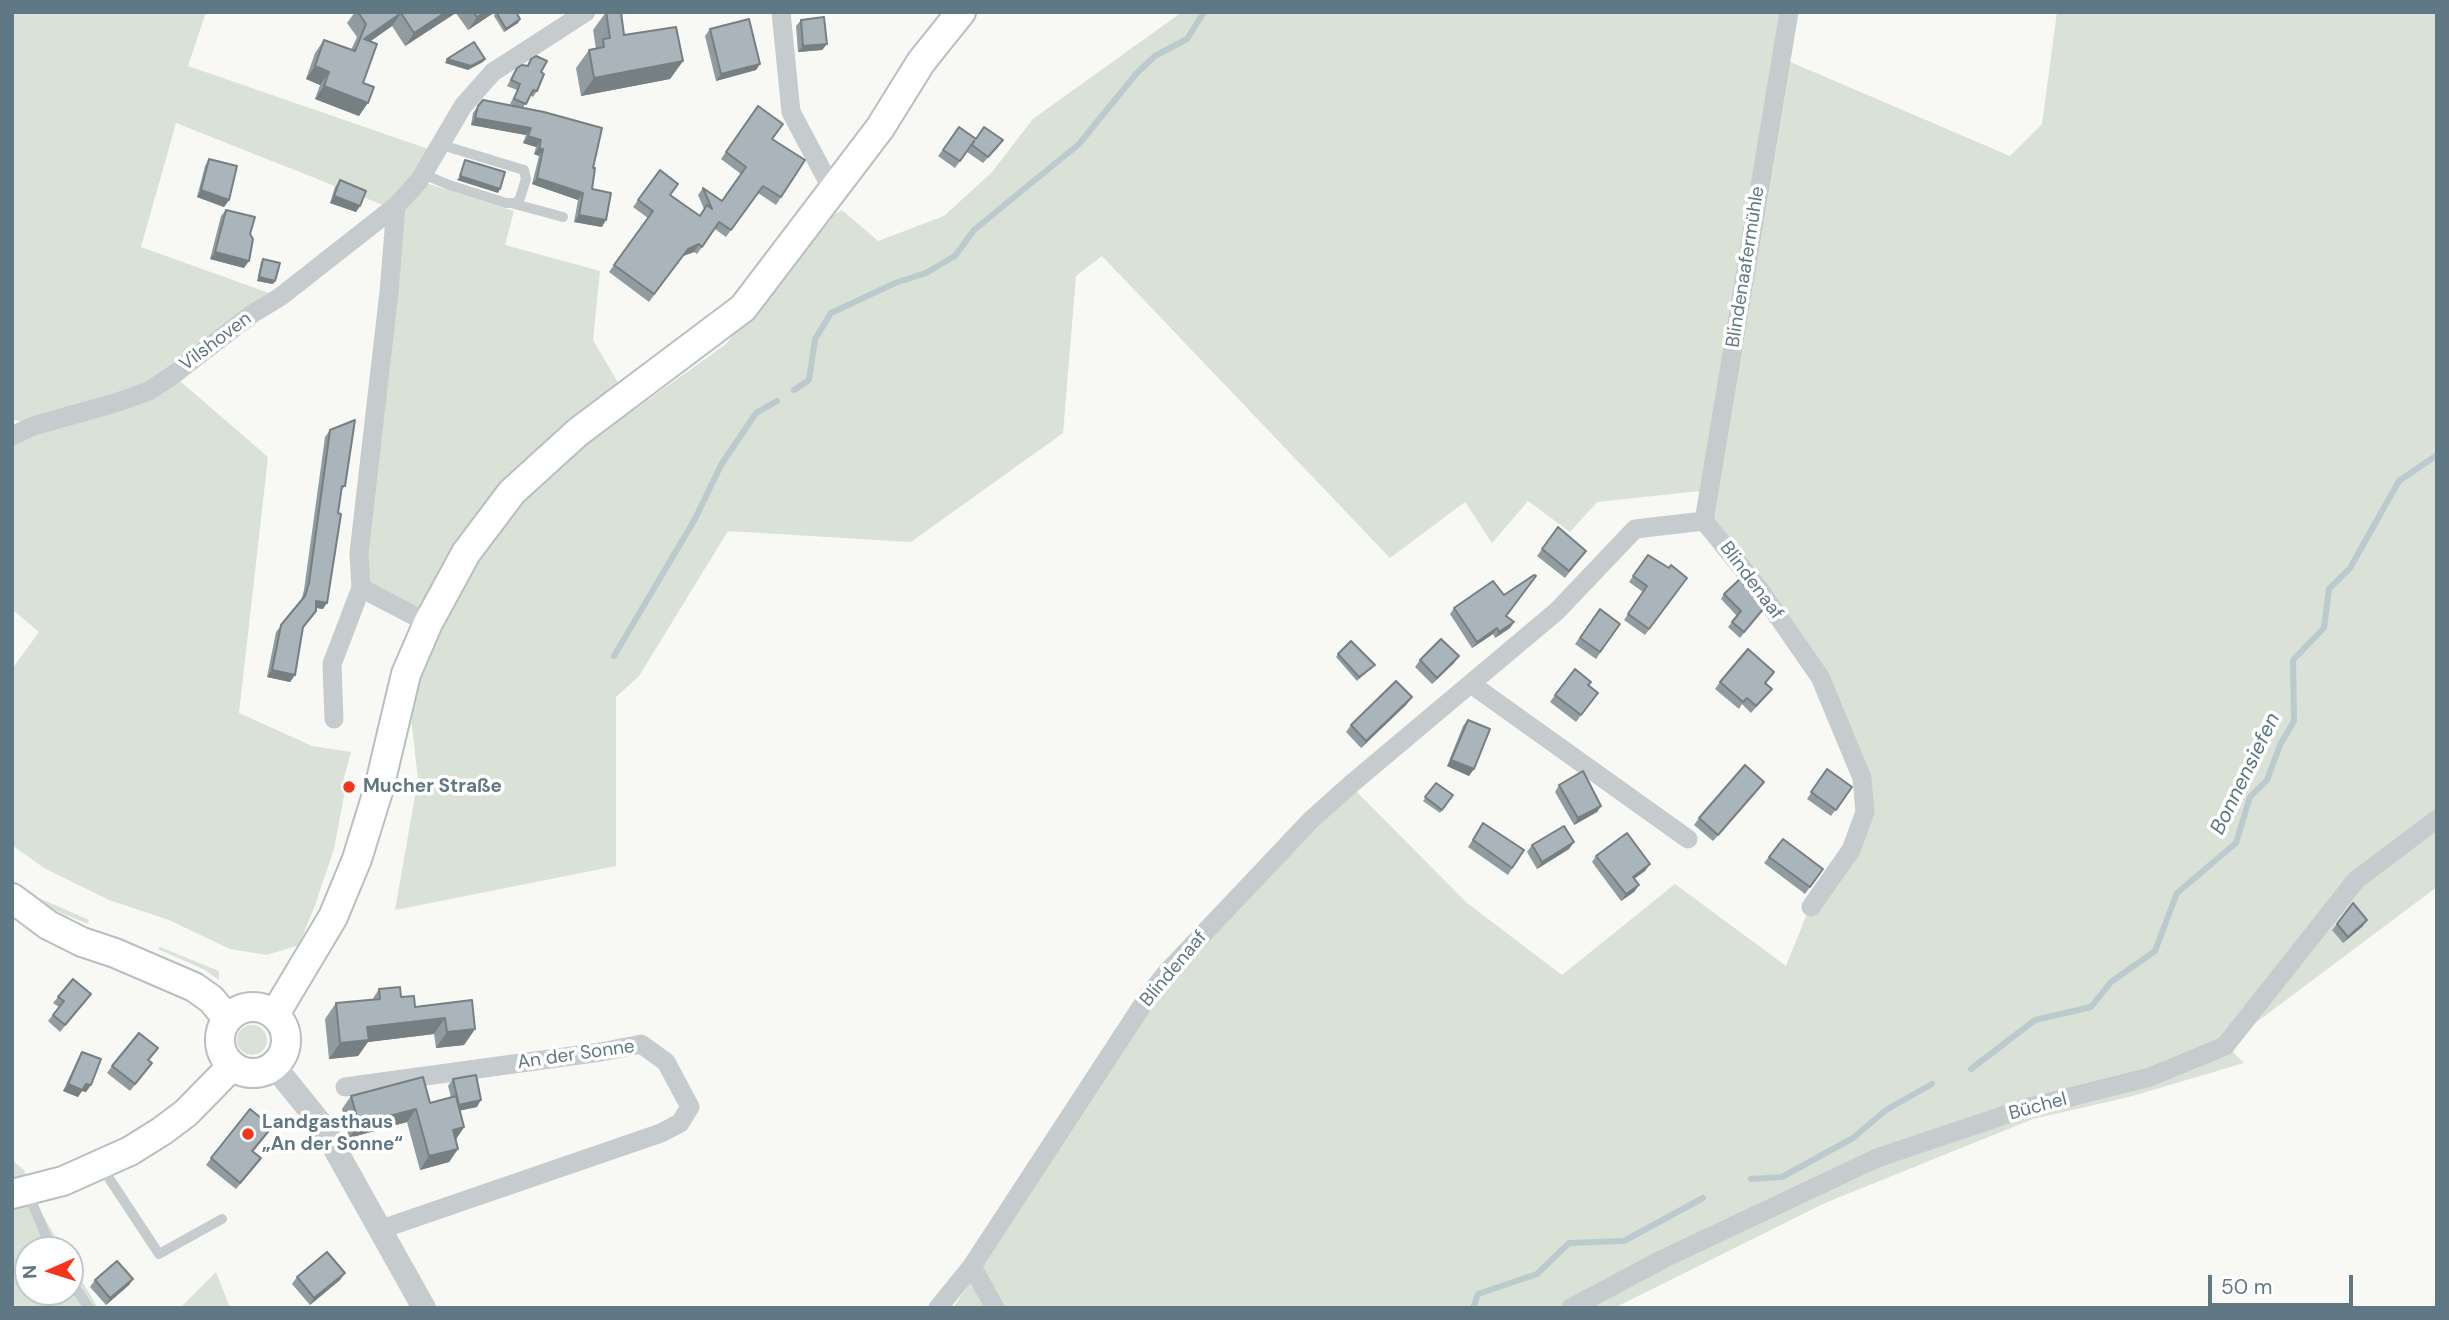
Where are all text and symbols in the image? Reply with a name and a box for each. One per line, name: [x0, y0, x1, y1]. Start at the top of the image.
street label: Blindenaafermühle: [1722, 185, 1770, 349]
street label: Vilshoven: [176, 308, 256, 376]
street label: Blindenaaf: [1714, 537, 1788, 625]
water label: Bonnensiefen: [2206, 709, 2286, 839]
place label: Mucher Straße: [363, 776, 502, 798]
marker: Mucher Straße: [341, 779, 357, 795]
street label: Blindenaaf: [1136, 926, 1212, 1012]
street label: An der Sonne: [516, 1035, 636, 1075]
street label: Büchel: [2006, 1088, 2070, 1126]
place label: Landgasthaus „An der Sonne“: [262, 1112, 403, 1156]
marker: Landgasthaus „An der Sonne“: [240, 1126, 256, 1142]
north arrow: [14, 1236, 84, 1306]
scale bar: [2211, 1260, 2356, 1304]
text: N: [17, 1264, 42, 1280]
text: 50 m: [2221, 1273, 2272, 1301]

